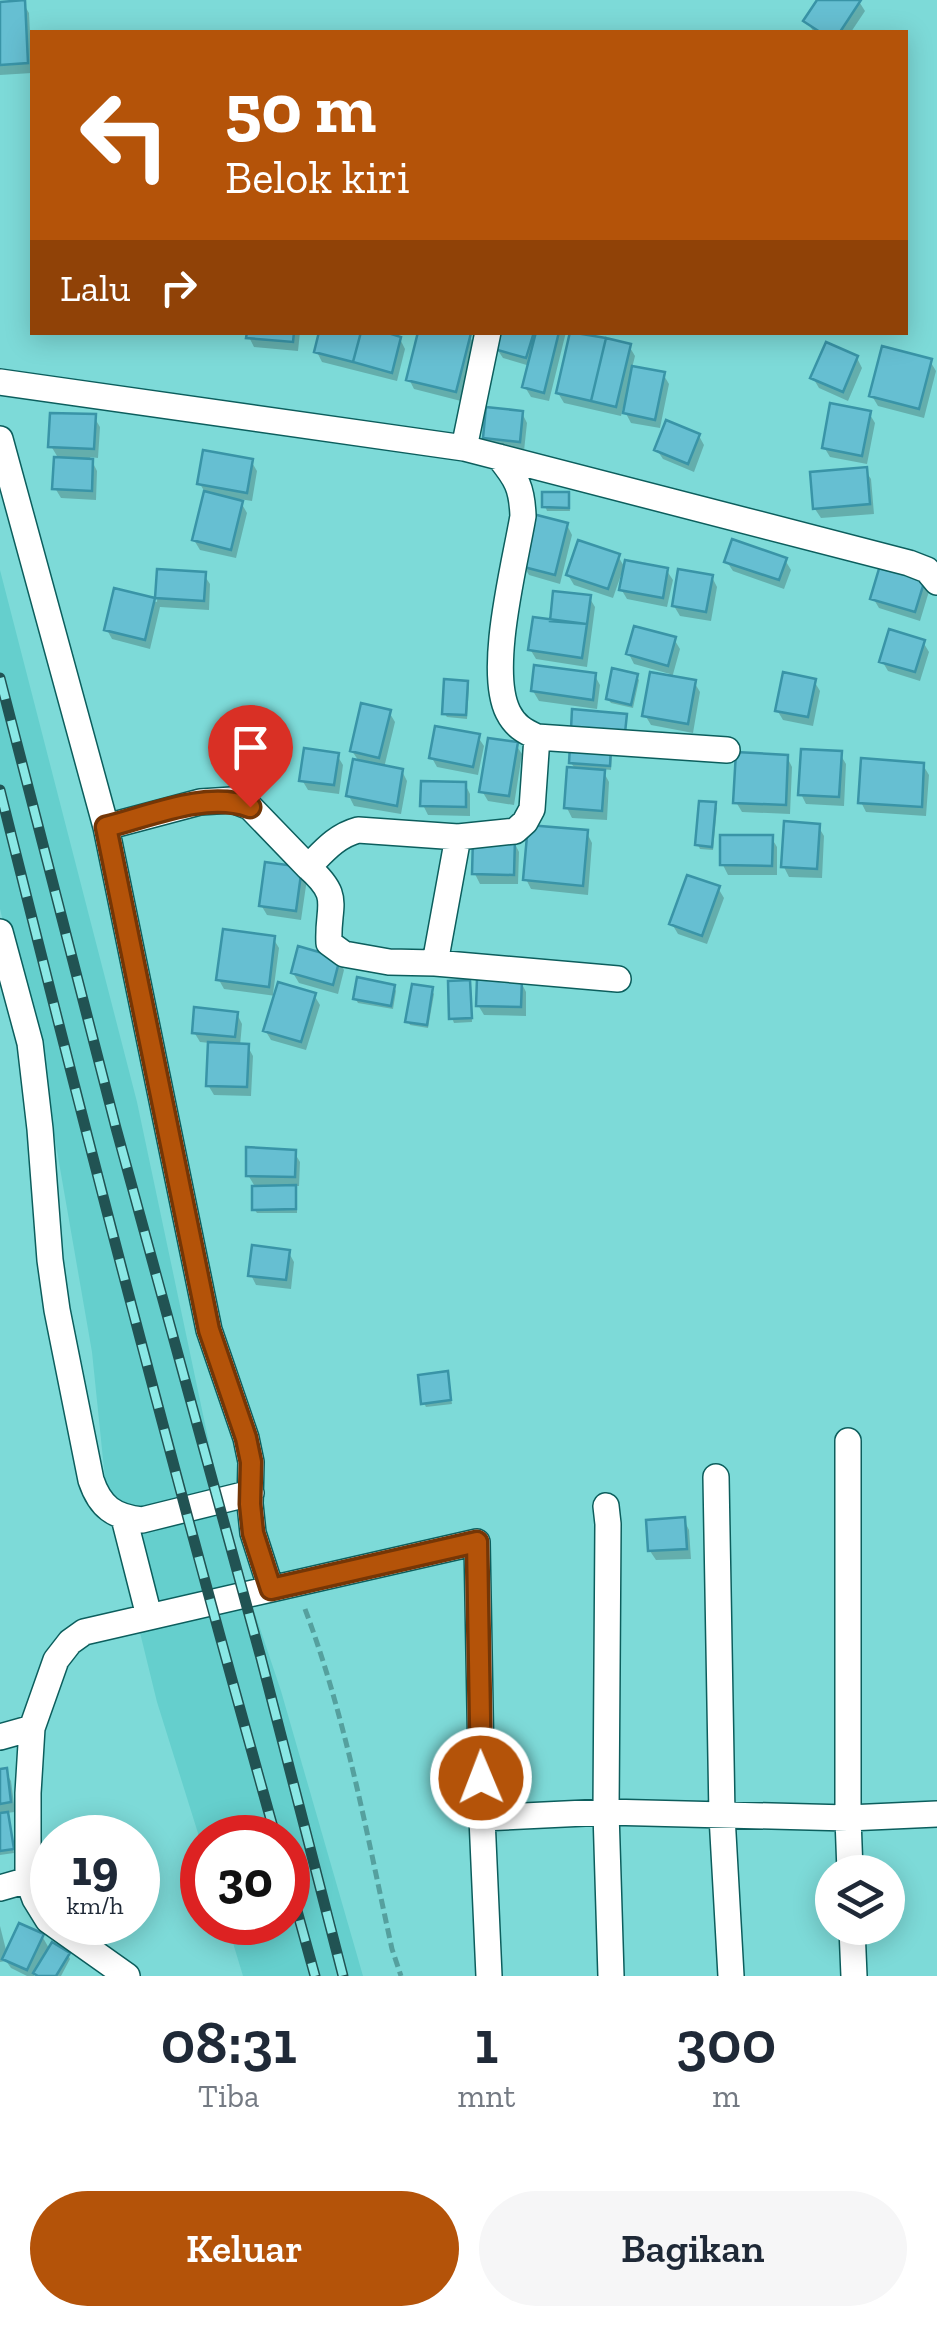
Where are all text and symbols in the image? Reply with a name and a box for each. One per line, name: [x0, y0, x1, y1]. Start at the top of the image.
text: 50 m: [225, 66, 376, 150]
icon: left: [60, 70, 190, 200]
text: Belok kiri: [225, 151, 410, 205]
icon: right: [151, 260, 206, 315]
text: Lalu: [60, 265, 131, 311]
pin: [208, 705, 293, 808]
icon: arrive: [223, 720, 278, 775]
position arrow: [429, 1726, 533, 1830]
speed limit sign: 30: [180, 1815, 310, 1945]
text: 19: [72, 1838, 118, 1898]
map controls: [815, 1855, 905, 1945]
button: layers: [815, 1855, 905, 1945]
text: km/h: [66, 1890, 124, 1920]
text: 08:31: [161, 2006, 297, 2078]
text: 1: [475, 2006, 498, 2078]
text: 300: [676, 2006, 776, 2078]
text: Tiba: [198, 2077, 259, 2115]
text: mnt: [458, 2077, 515, 2115]
text: m: [712, 2077, 740, 2115]
button: Keluar: [30, 2191, 459, 2306]
button: Bagikan: [479, 2191, 907, 2306]

